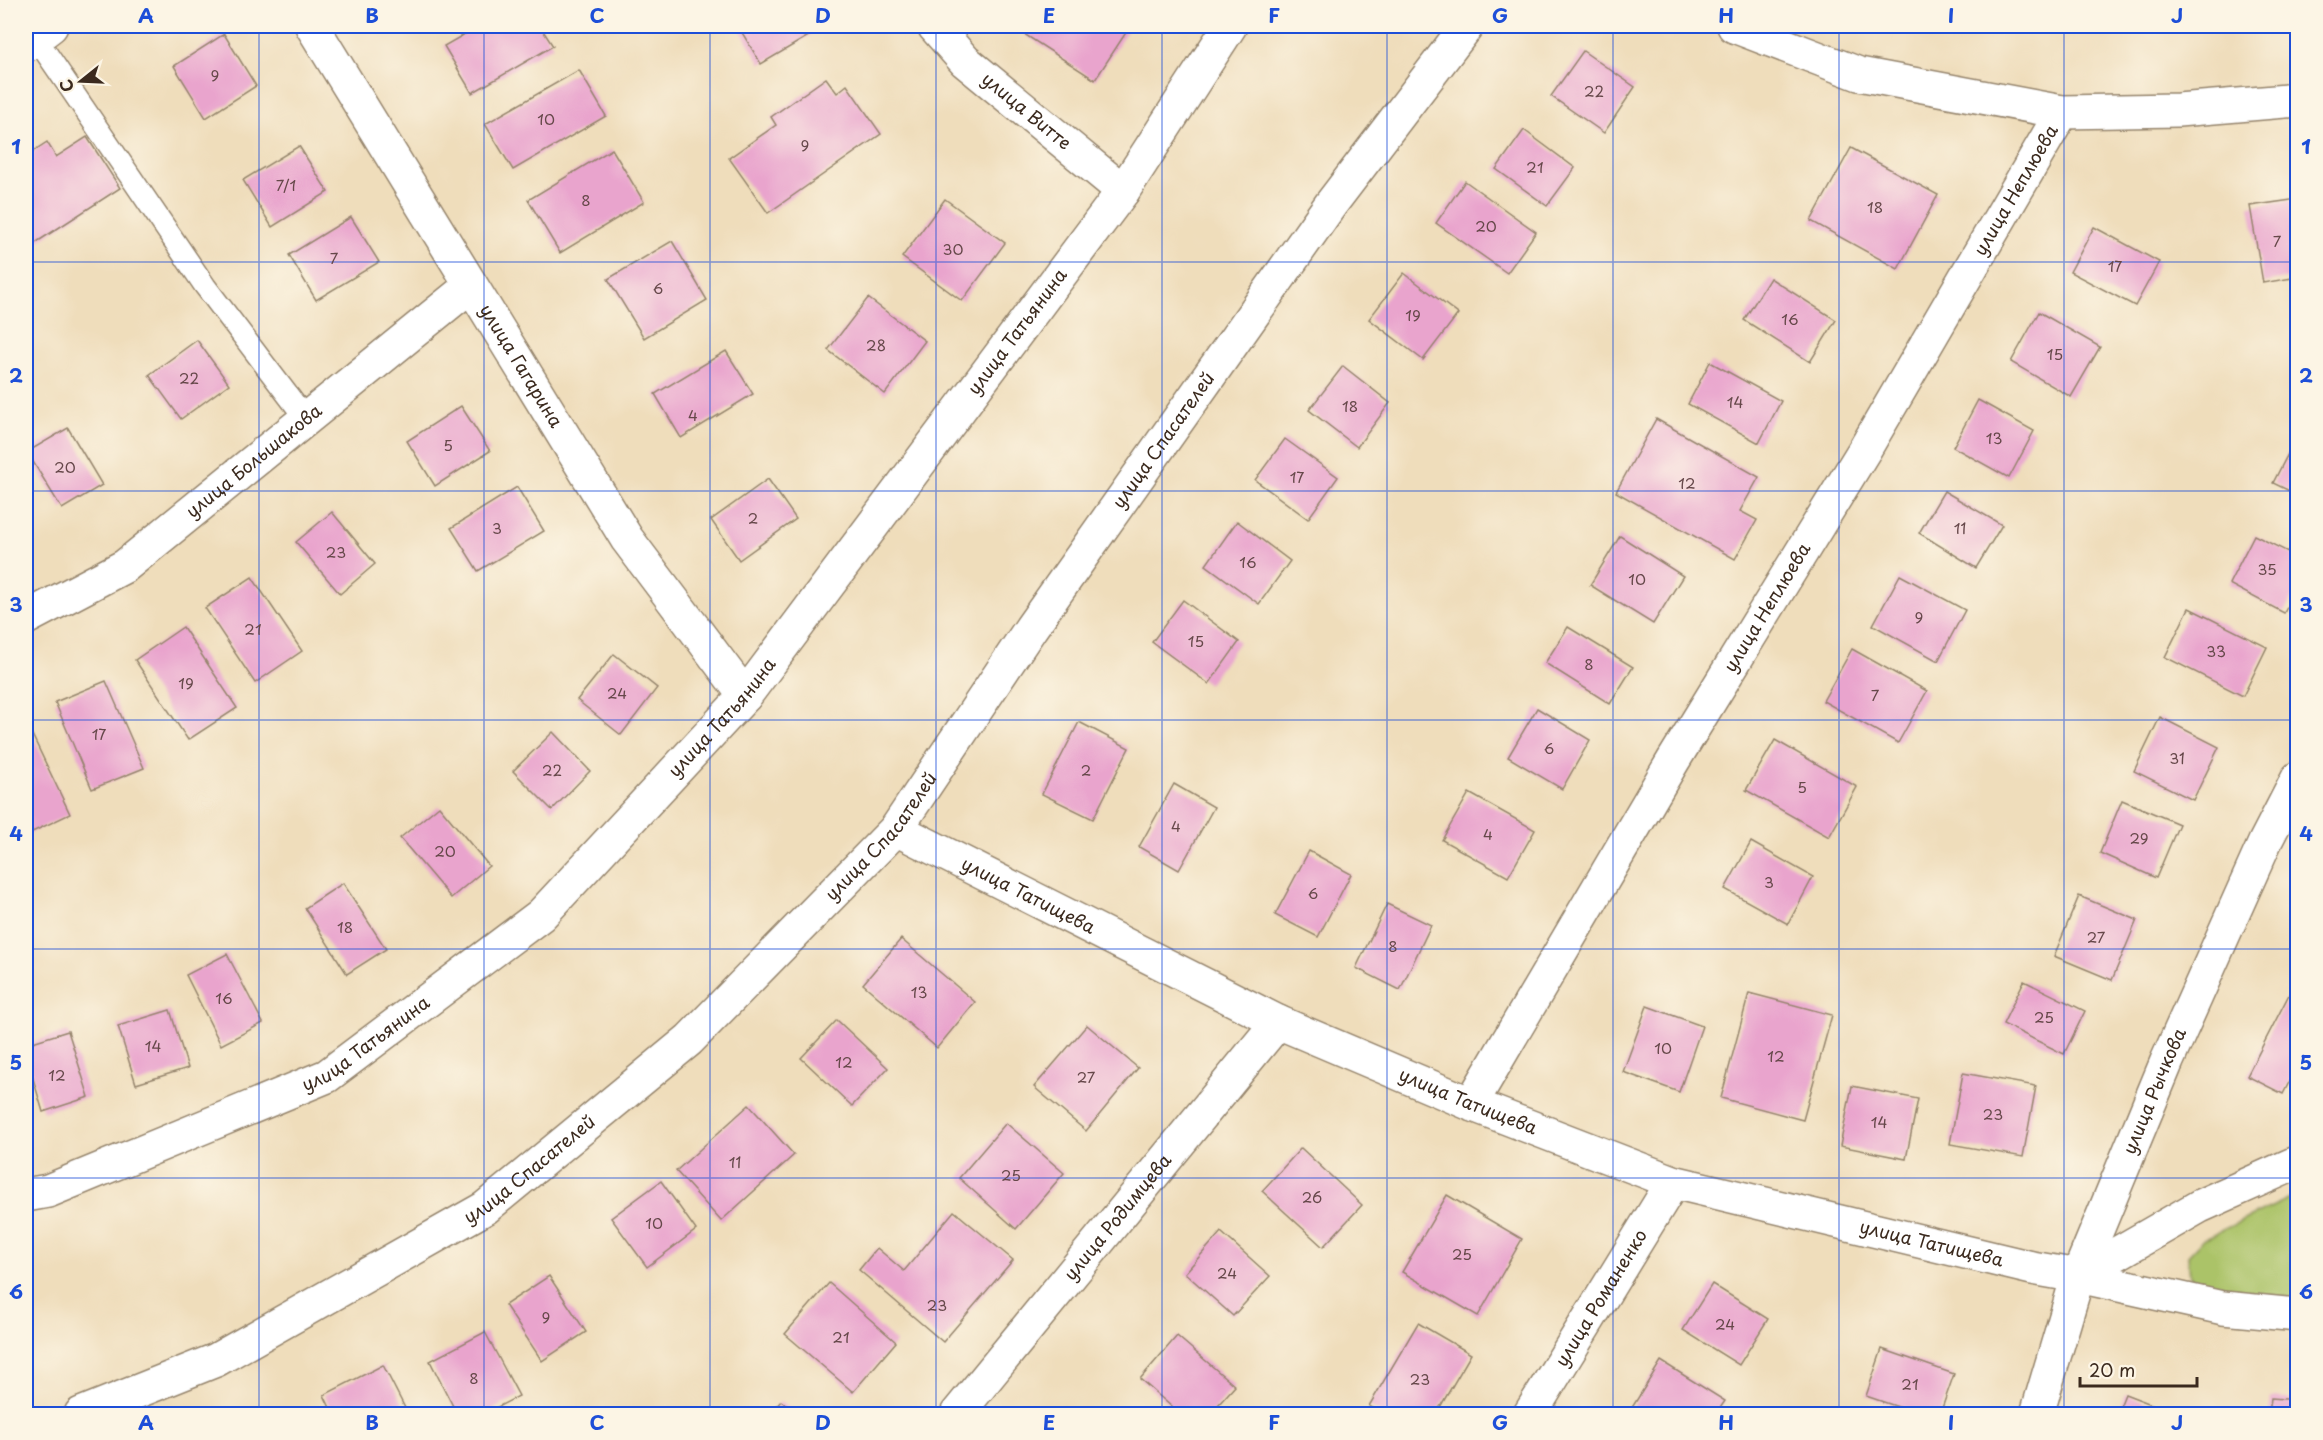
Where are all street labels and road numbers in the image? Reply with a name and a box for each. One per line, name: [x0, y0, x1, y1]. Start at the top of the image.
street label: улица Витте: [976, 65, 1078, 155]
street label: улица Неплюева: [1966, 118, 2064, 260]
street label: улица Татьянина: [960, 262, 1073, 400]
street label: улица Гагарина: [474, 298, 571, 433]
street label: улица Спасателей: [1105, 366, 1220, 514]
street label: улица Большакова: [179, 396, 328, 524]
street label: улица Неплюева: [1716, 536, 1817, 677]
street label: улица Татьянина: [661, 651, 782, 783]
street label: улица Спасателей: [818, 766, 943, 906]
street label: улица Татищева: [957, 849, 1101, 940]
street label: улица Татьянина: [297, 988, 435, 1097]
street label: улица Рычкова: [2115, 1022, 2192, 1158]
street label: улица Татищева: [1395, 1060, 1542, 1141]
street label: улица Спасателей: [458, 1108, 600, 1229]
street label: улица Родимцева: [1057, 1147, 1177, 1286]
street label: улица Татищева: [1857, 1212, 2007, 1273]
street label: улица Романенко: [1547, 1223, 1653, 1371]

